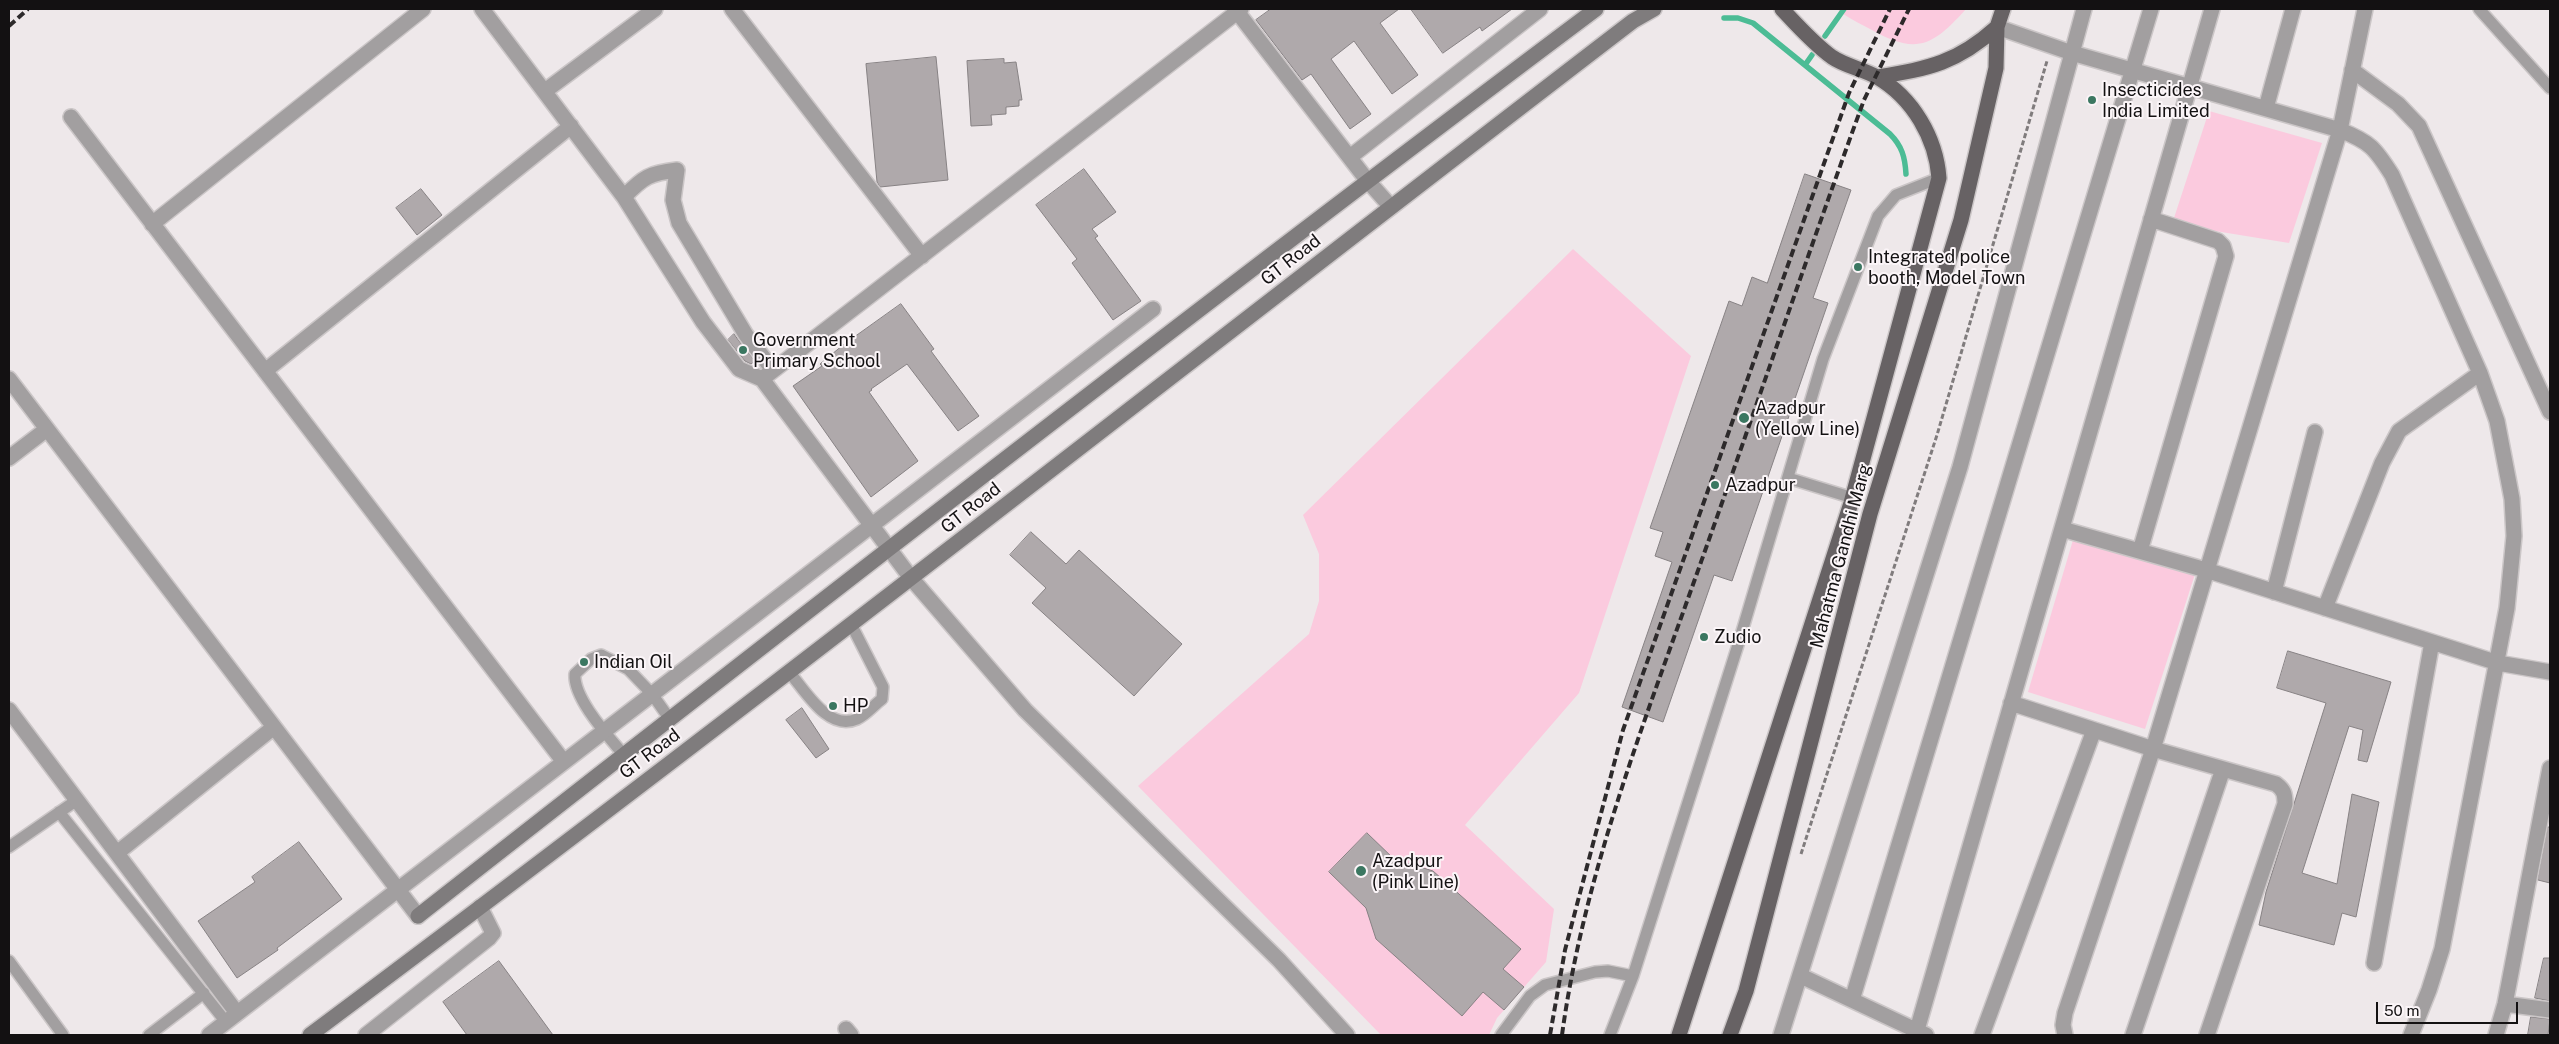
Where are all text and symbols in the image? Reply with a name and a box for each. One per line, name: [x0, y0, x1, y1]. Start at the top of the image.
place label: Insecticides India Limited: [2102, 79, 2210, 122]
marker: Insecticides India Limited: [2086, 94, 2098, 106]
street label: GT Road: [1257, 230, 1325, 290]
place label: Integrated police booth, Model Town: [1868, 246, 2025, 288]
marker: Integrated police booth, Model Town: [1852, 261, 1864, 273]
place label: Government Primary School: [753, 329, 881, 372]
marker: Government Primary School: [737, 344, 749, 356]
place label: Azadpur (Yellow Line): [1755, 397, 1860, 439]
marker: Azadpur (Yellow Line): [1737, 411, 1751, 425]
street label: Mahatma Gandhi Marg: [1806, 461, 1876, 651]
place label: Azadpur: [1725, 474, 1796, 496]
street label: GT Road: [937, 478, 1005, 538]
marker: Azadpur: [1709, 479, 1721, 491]
place label: Zudio: [1714, 626, 1761, 648]
marker: Zudio: [1698, 631, 1710, 643]
place label: Indian Oil: [594, 651, 673, 673]
marker: Indian Oil: [578, 656, 590, 668]
place label: HP: [843, 695, 868, 717]
marker: HP: [827, 700, 839, 712]
street label: GT Road: [615, 724, 685, 784]
place label: Azadpur (Pink Line): [1372, 850, 1459, 892]
marker: Azadpur (Pink Line): [1354, 864, 1368, 878]
scale bar: [2379, 992, 2522, 1024]
text: 50 m: [2384, 1002, 2419, 1019]

